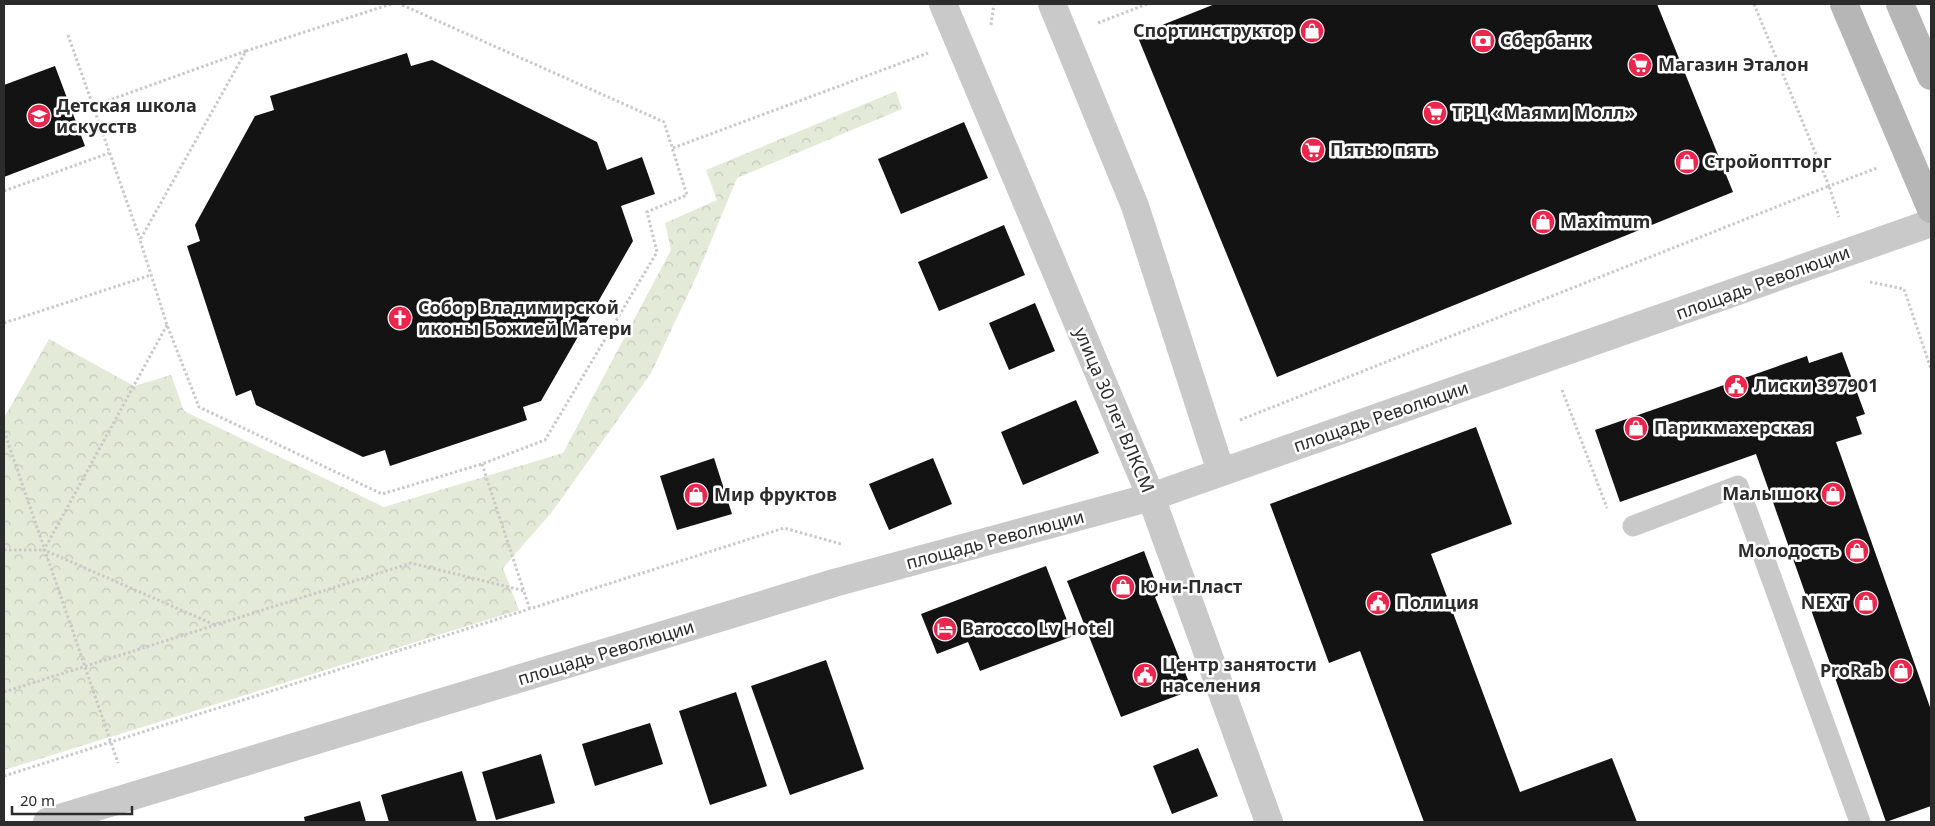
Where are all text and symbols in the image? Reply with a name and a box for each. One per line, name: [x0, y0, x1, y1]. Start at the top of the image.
place label: Спортинструктор: [1133, 18, 1294, 42]
shop icon: Спортинструктор: [1299, 18, 1325, 44]
bank icon: Сбербанк: [1470, 28, 1496, 54]
place label: Сбербанк: [1500, 28, 1590, 52]
supermarket icon: Магазин Эталон: [1627, 52, 1653, 78]
place label: Магазин Эталон: [1658, 52, 1809, 76]
place label: Детская школа искусств: [56, 93, 197, 138]
supermarket icon: ТРЦ «Маями Молл»: [1422, 100, 1448, 126]
place label: ТРЦ «Маями Молл»: [1452, 100, 1635, 124]
school or university icon: Детская школа искусств: [26, 103, 52, 129]
supermarket icon: Пятью пять: [1300, 137, 1326, 163]
place label: Пятью пять: [1330, 137, 1437, 161]
shop icon: Стройоптторг: [1674, 149, 1700, 175]
place label: Стройоптторг: [1704, 149, 1832, 173]
shop icon: Maximum: [1530, 209, 1556, 235]
place label: Maximum: [1560, 209, 1650, 233]
street label: площадь Революции: [1672, 239, 1853, 325]
place label: Собор Владимирской иконы Божией Матери: [418, 295, 632, 340]
church icon: Собор Владимирской иконы Божией Матери: [387, 305, 413, 331]
street label: улица 30 лет ВЛКСМ: [1069, 323, 1161, 496]
public building icon: Лиски 397901: [1723, 373, 1749, 399]
place label: Лиски 397901: [1754, 373, 1878, 397]
street label: площадь Революции: [1290, 375, 1471, 457]
shop icon: Парикмахерская: [1623, 415, 1649, 441]
place label: Парикмахерская: [1654, 415, 1812, 439]
place label: Малышок: [1722, 481, 1816, 505]
shop icon: Малышок: [1820, 481, 1846, 507]
shop icon: Мир фруктов: [683, 482, 709, 508]
place label: Мир фруктов: [714, 482, 837, 506]
street label: площадь Революции: [903, 504, 1086, 574]
place label: Молодость: [1738, 538, 1840, 562]
shop icon: Молодость: [1844, 538, 1870, 564]
shop icon: Юни-Пласт: [1110, 574, 1136, 600]
place label: Юни-Пласт: [1140, 574, 1242, 598]
public building icon: Полиция: [1365, 590, 1391, 616]
place label: Полиция: [1396, 590, 1479, 614]
place label: NEXT: [1801, 590, 1849, 614]
shop icon: NEXT: [1853, 590, 1879, 616]
street label: площадь Революции: [514, 614, 697, 690]
hotel icon: Barocco Lv Hotel: [932, 616, 958, 642]
place label: Barocco Lv Hotel: [962, 616, 1112, 640]
place label: Центр занятости населения: [1162, 652, 1317, 697]
place label: ProRab: [1820, 658, 1884, 682]
shop icon: ProRab: [1888, 658, 1914, 684]
public building icon: Центр занятости населения: [1132, 662, 1158, 688]
scale bar: [12, 784, 132, 816]
text: 20 m: [20, 790, 55, 810]

